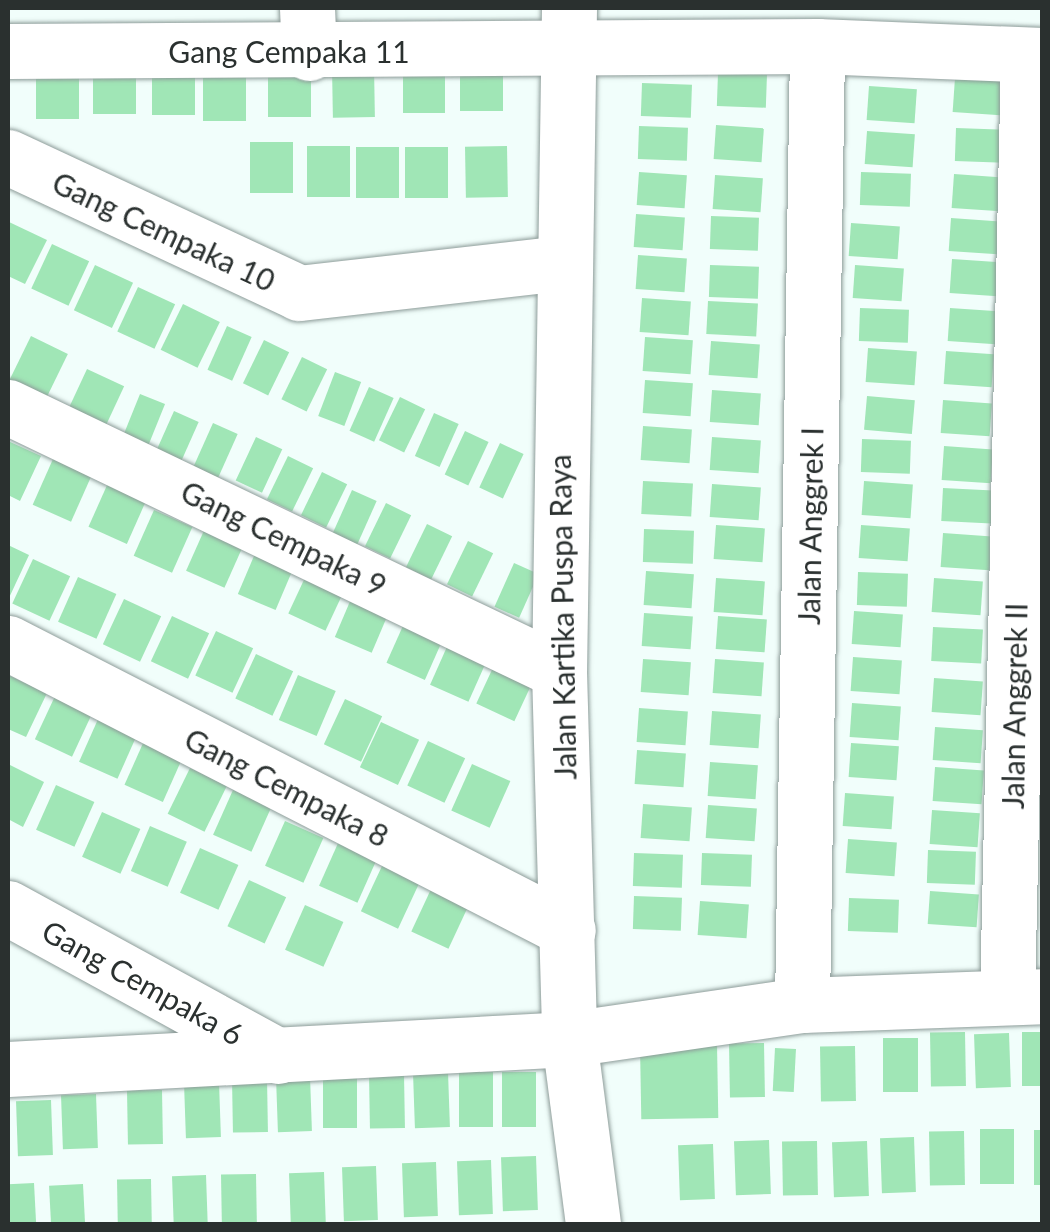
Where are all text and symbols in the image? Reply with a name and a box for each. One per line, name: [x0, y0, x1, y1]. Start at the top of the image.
street label: Gang Cempaka 11: [168, 33, 410, 69]
street label: Gang Cempaka 10: [47, 164, 281, 298]
street label: Jalan Anggrek I: [790, 426, 830, 626]
street label: Jalan Kartika Puspa Raya: [541, 454, 583, 780]
street label: Gang Cempaka 9: [175, 473, 393, 603]
street label: Jalan Anggrek II: [994, 602, 1034, 810]
street label: Gang Cempaka 8: [179, 720, 395, 854]
street label: Gang Cempaka 6: [36, 912, 250, 1052]

